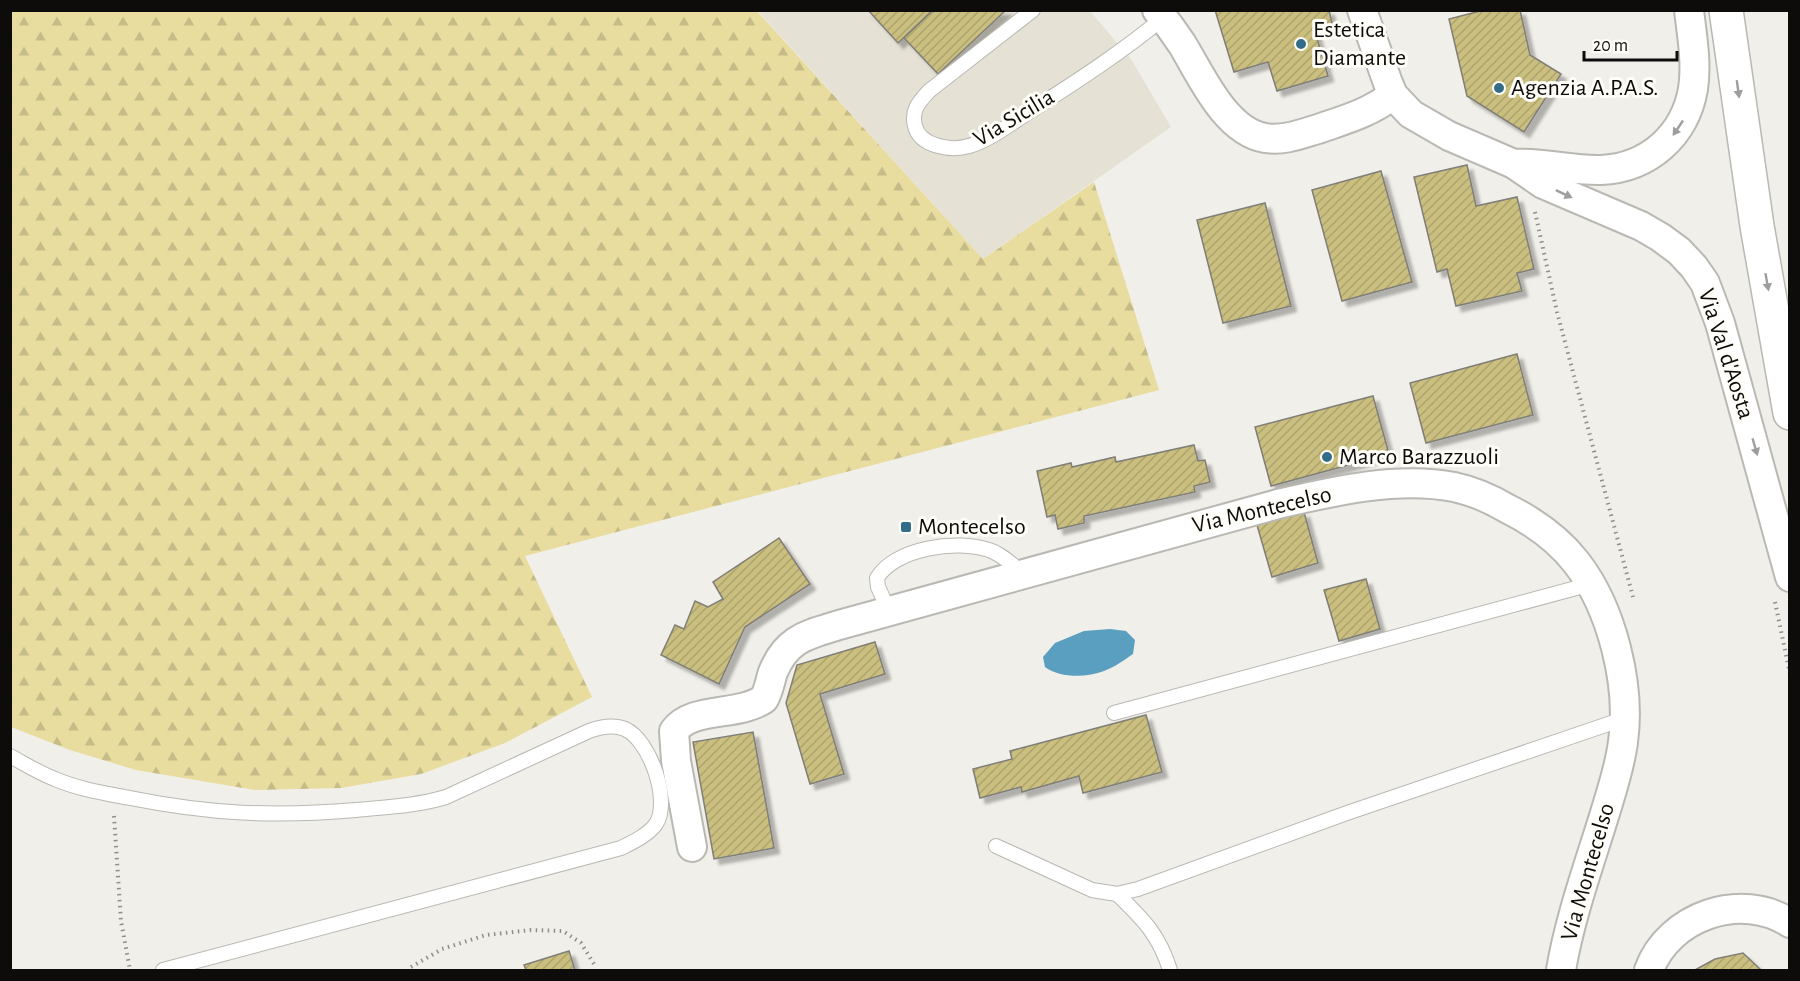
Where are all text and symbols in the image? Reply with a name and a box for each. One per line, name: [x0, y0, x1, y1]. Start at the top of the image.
place label: Estetica Diamante: [1313, 18, 1406, 70]
scale bar: [1584, 24, 1677, 62]
marker: Estetica Diamante: [1294, 37, 1308, 51]
text: 20 m: [1593, 37, 1628, 55]
place label: Agenzia A.P.A.S.: [1511, 76, 1658, 100]
one-way arrow: [1733, 80, 1742, 99]
marker: Agenzia A.P.A.S.: [1492, 81, 1506, 95]
street label: Via Sicilia: [970, 85, 1058, 151]
one-way arrow: [1672, 120, 1683, 137]
one-way arrow: [1555, 189, 1572, 198]
one-way arrow: [1763, 273, 1772, 292]
street label: Via Val d'Aosta: [1694, 286, 1758, 422]
one-way arrow: [1750, 438, 1760, 456]
place label: Marco Barazzuoli: [1339, 445, 1499, 469]
marker: Marco Barazzuoli: [1320, 450, 1334, 464]
street label: Via Montecelso: [1190, 482, 1334, 538]
place label: Montecelso: [918, 515, 1026, 539]
marker: Montecelso: [899, 520, 913, 534]
street label: Via Montecelso: [1557, 800, 1619, 944]

